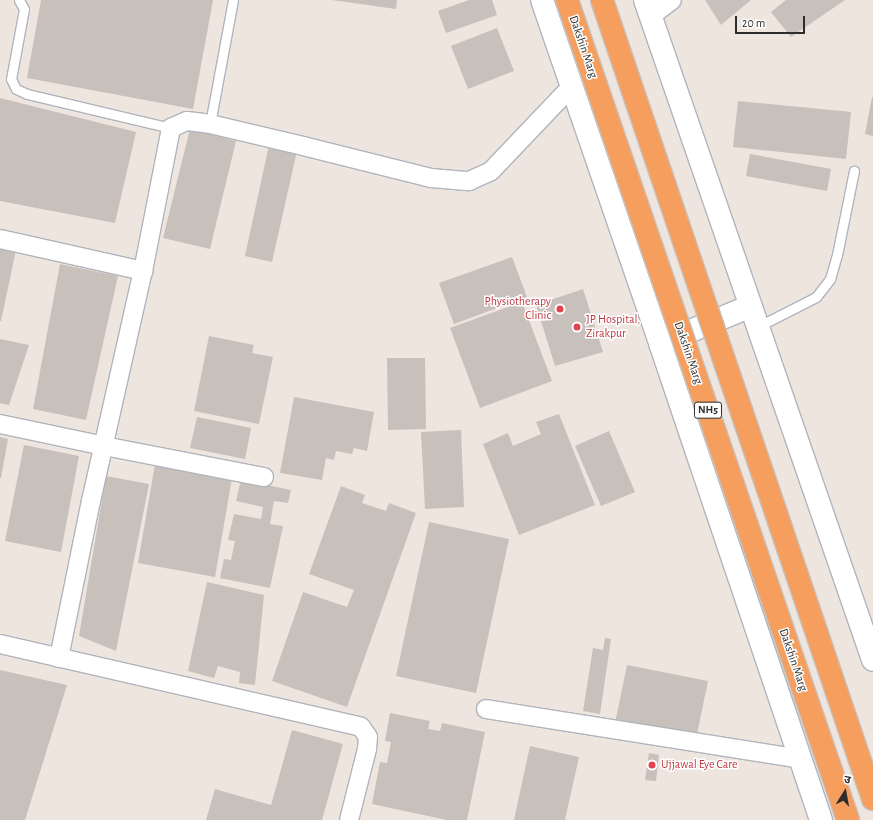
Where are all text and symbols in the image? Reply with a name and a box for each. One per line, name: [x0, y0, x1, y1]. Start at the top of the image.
scale bar: [737, 8, 807, 34]
street label: Dakshin Marg: [566, 14, 600, 80]
text: 20 m: [742, 17, 765, 29]
place label: Physiotherapy Clinic: [484, 295, 551, 323]
marker: Physiotherapy Clinic: [554, 303, 566, 315]
place label: JP Hospital, Zirakpur: [586, 313, 640, 341]
street label: Dakshin Marg: [671, 320, 705, 386]
marker: JP Hospital, Zirakpur: [571, 321, 583, 333]
road number: NH5: [693, 401, 723, 419]
street label: Dakshin Marg: [776, 627, 810, 693]
place label: Ujjawal Eye Care: [661, 758, 738, 772]
marker: Ujjawal Eye Care: [646, 759, 658, 771]
north arrow: [825, 772, 865, 812]
text: उ: [843, 774, 852, 786]

